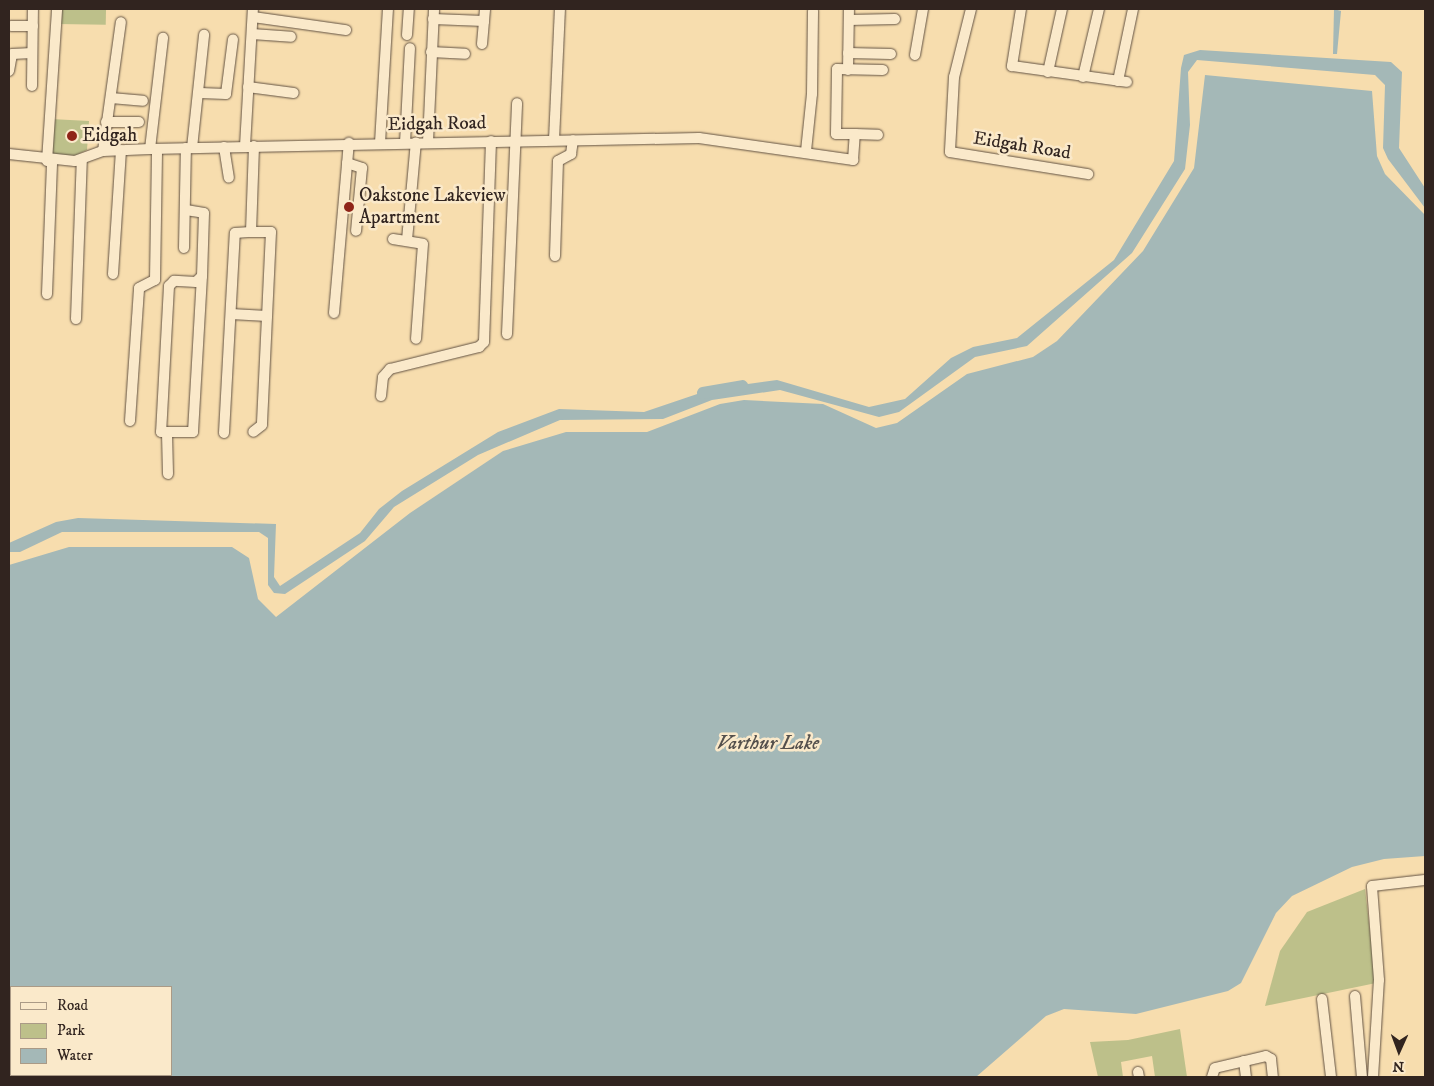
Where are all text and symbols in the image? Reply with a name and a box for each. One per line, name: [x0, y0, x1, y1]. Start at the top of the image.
street label: Eidgah Road: [388, 112, 486, 136]
place label: Eidgah: [82, 125, 137, 147]
street label: Eidgah Road: [972, 127, 1072, 165]
marker: Eidgah: [66, 130, 78, 142]
place label: Oakstone Lakeview Apartment: [359, 185, 506, 229]
marker: Oakstone Lakeview Apartment: [343, 201, 355, 213]
water label: Varthur Lake: [717, 731, 819, 755]
legend: [10, 986, 172, 1076]
text: Road: [57, 996, 88, 1015]
text: Park: [57, 1021, 85, 1040]
north arrow: [1374, 1026, 1424, 1076]
text: Water: [57, 1046, 93, 1065]
text: N: [1392, 1057, 1405, 1075]

